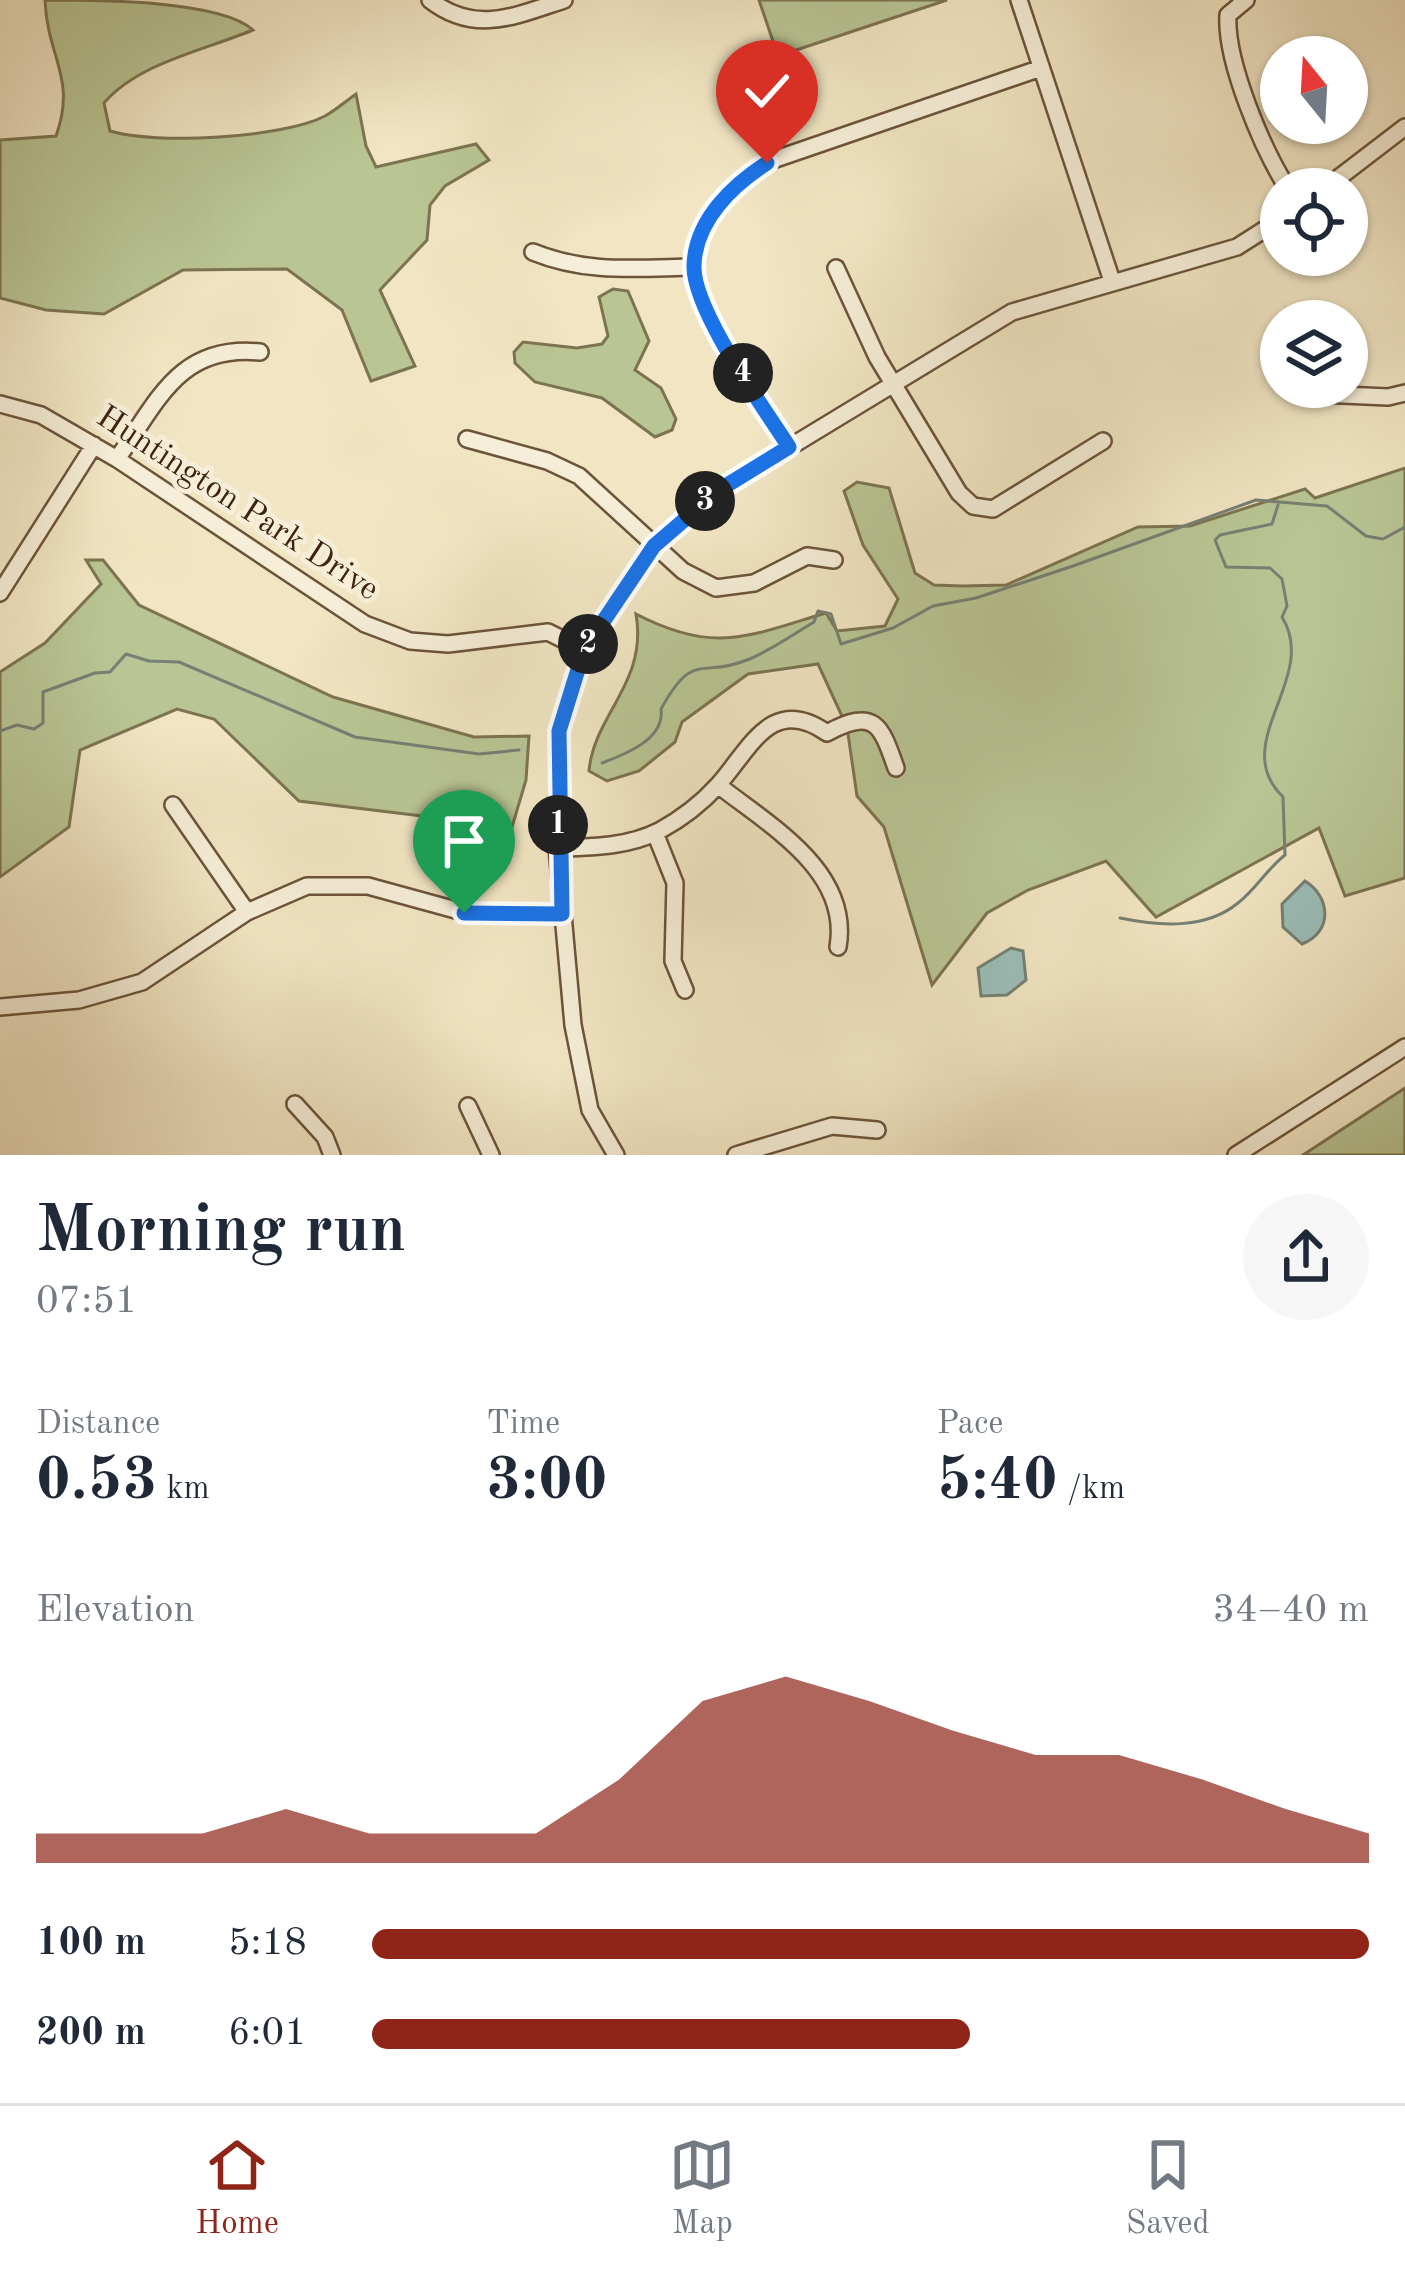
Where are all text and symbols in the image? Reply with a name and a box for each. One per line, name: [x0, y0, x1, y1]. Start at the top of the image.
north arrow: [1260, 36, 1368, 144]
map controls: [1260, 36, 1368, 408]
pin: [716, 40, 818, 163]
icon: check: [734, 58, 800, 124]
button: locate: [1260, 168, 1368, 276]
button: layers: [1260, 300, 1368, 408]
pin: 4: [713, 343, 773, 403]
text: 4: [733, 356, 753, 389]
street label: Huntington Park Drive: [90, 401, 384, 607]
pin: 3: [675, 471, 735, 531]
text: 3: [695, 484, 715, 517]
pin: 2: [558, 614, 618, 674]
text: 2: [578, 627, 598, 660]
pin: [413, 790, 515, 913]
pin: 1: [528, 795, 588, 855]
icon: arrive: [431, 808, 497, 874]
text: 1: [548, 808, 568, 841]
button: share: [1243, 1194, 1369, 1320]
text: Morning run: [36, 1200, 406, 1266]
text: 07:51: [36, 1282, 137, 1321]
text: Distance: [36, 1408, 160, 1441]
text: Time: [486, 1408, 560, 1441]
text: Pace: [937, 1408, 1004, 1441]
text: 0.53: [36, 1452, 157, 1512]
text: 3:00: [486, 1452, 608, 1512]
text: 5:40: [937, 1452, 1058, 1512]
text: km: [157, 1473, 210, 1506]
text: /km: [1058, 1473, 1125, 1506]
text: Elevation: [36, 1591, 195, 1630]
text: 34–40 m: [1212, 1591, 1369, 1630]
text: 100 m: [36, 1924, 146, 1963]
text: 5:18: [228, 1924, 307, 1963]
text: 200 m: [36, 2014, 146, 2053]
text: 6:01: [228, 2014, 307, 2053]
tab: Home: [195, 2132, 279, 2245]
tab: Map: [669, 2132, 735, 2245]
tab: Saved: [1126, 2132, 1210, 2245]

